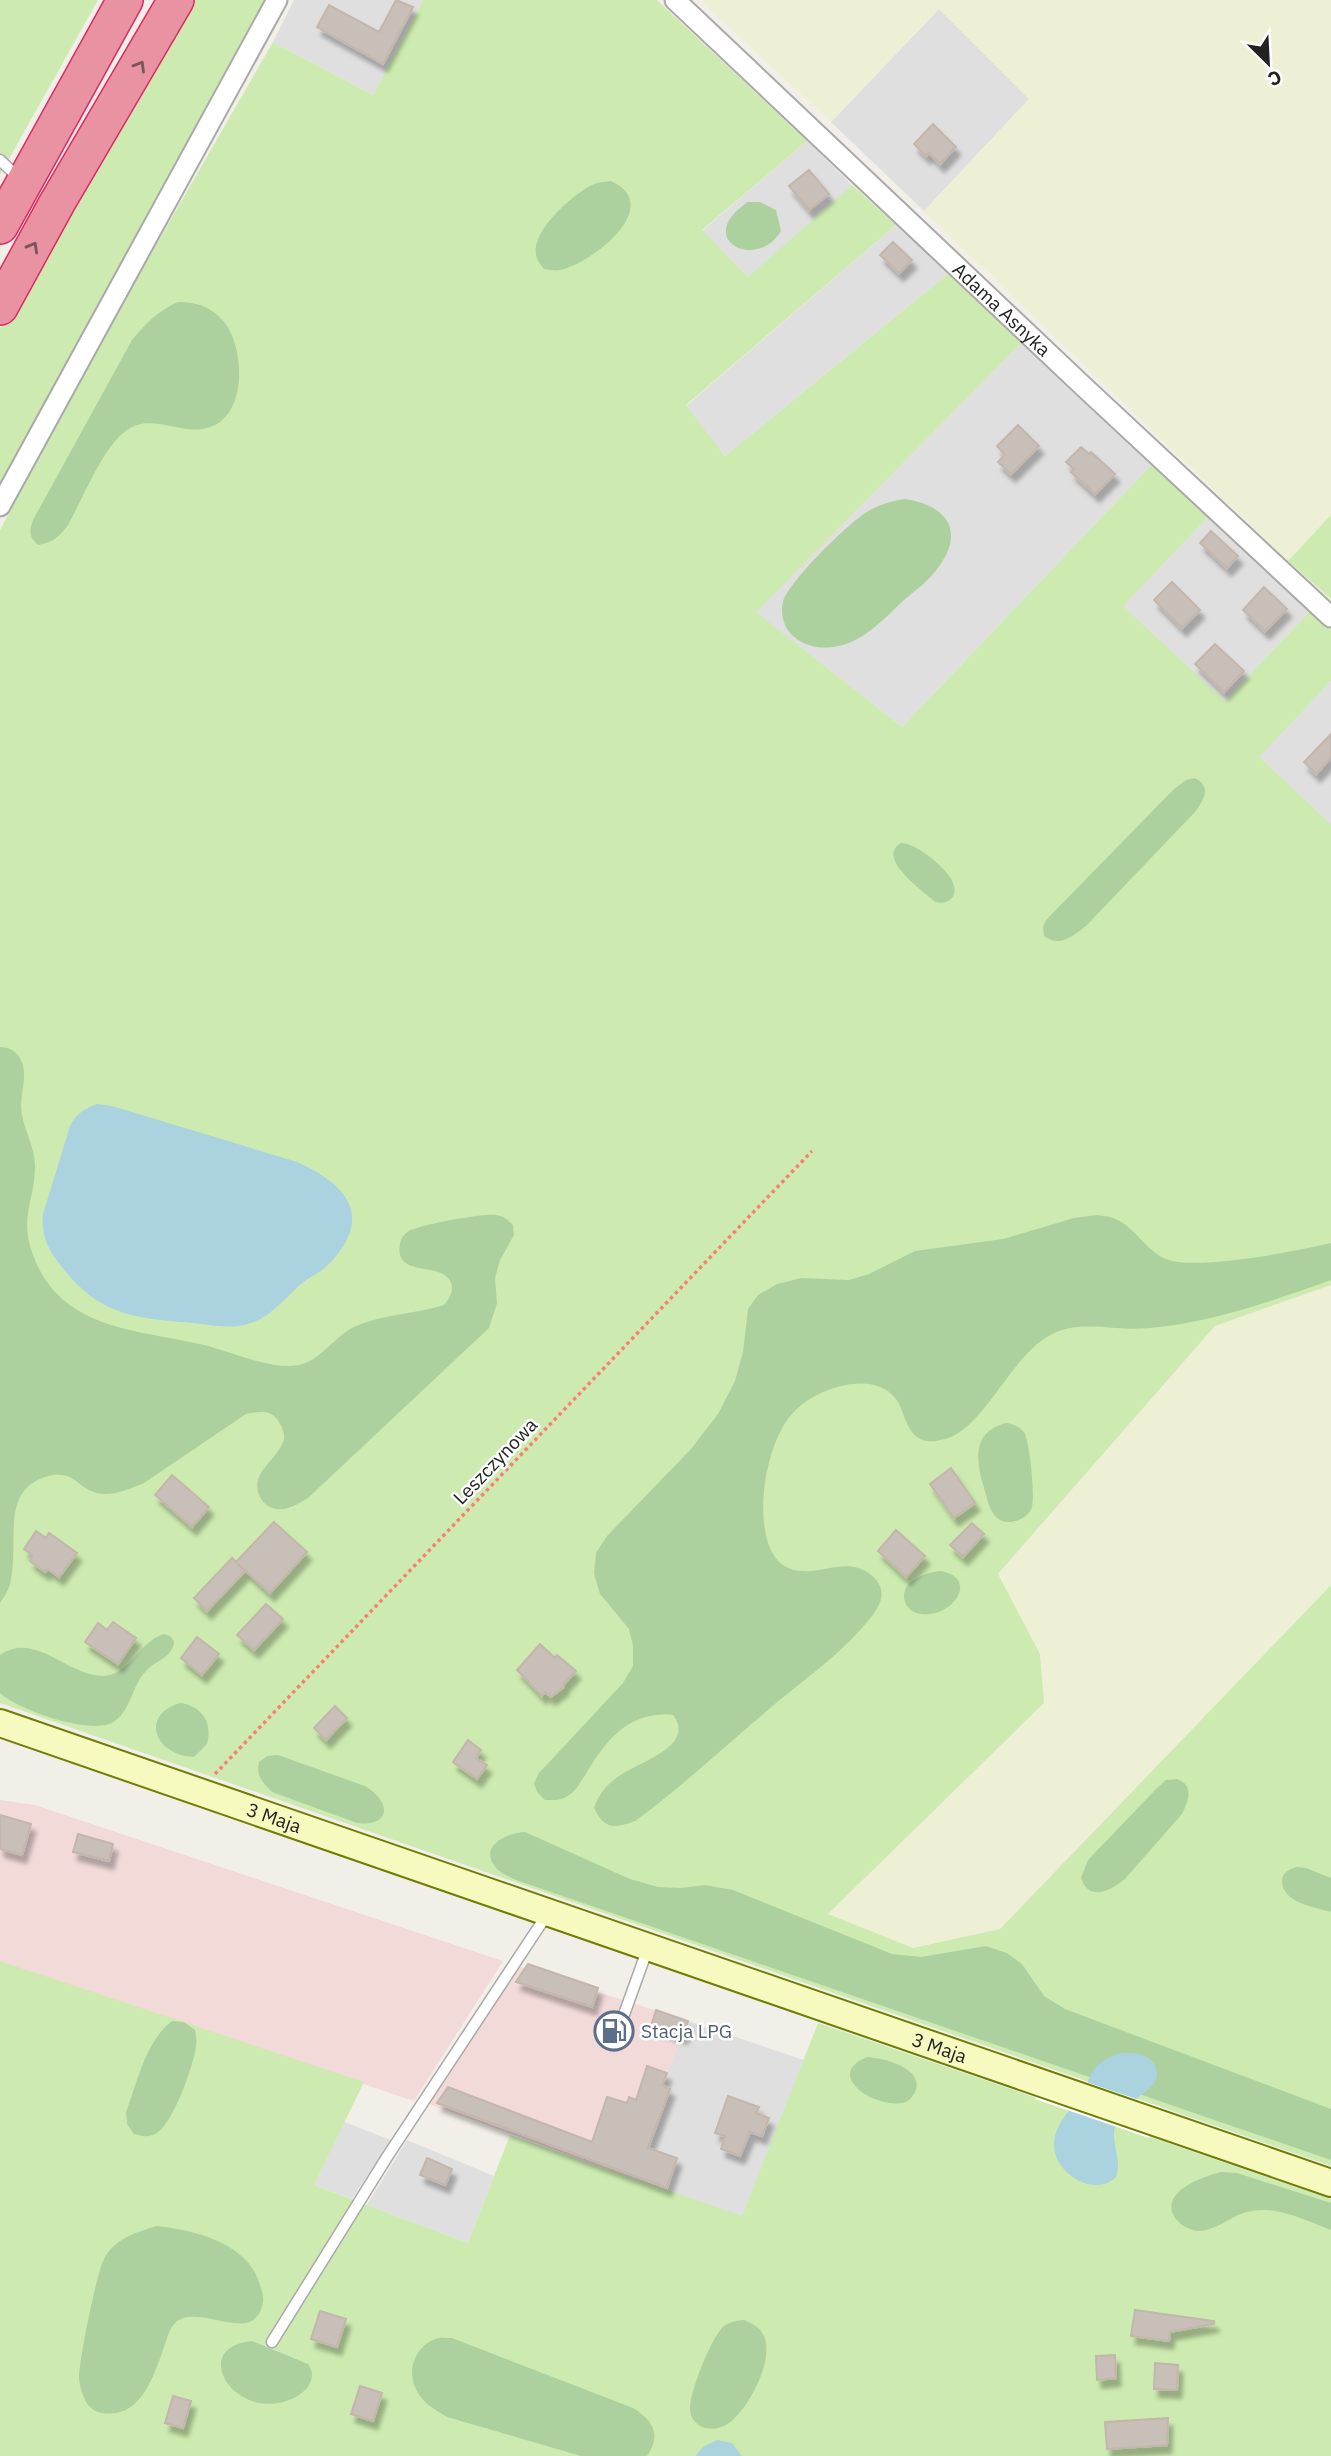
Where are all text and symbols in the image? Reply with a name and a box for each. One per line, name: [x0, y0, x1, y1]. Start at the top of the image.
north arrow: [1233, 28, 1303, 98]
one-way arrow: [131, 60, 144, 73]
text: С: [1264, 65, 1285, 92]
one-way arrow: [25, 242, 38, 255]
street label: Adama Asnyka: [948, 257, 1056, 361]
street label: Leszczynowa: [448, 1413, 542, 1509]
street label: 3 Maja: [244, 1797, 305, 1838]
fuel station icon: Stacja LPG: [593, 2010, 635, 2052]
place label: Stacja LPG: [641, 2019, 732, 2043]
street label: 3 Maja: [909, 2027, 970, 2068]

